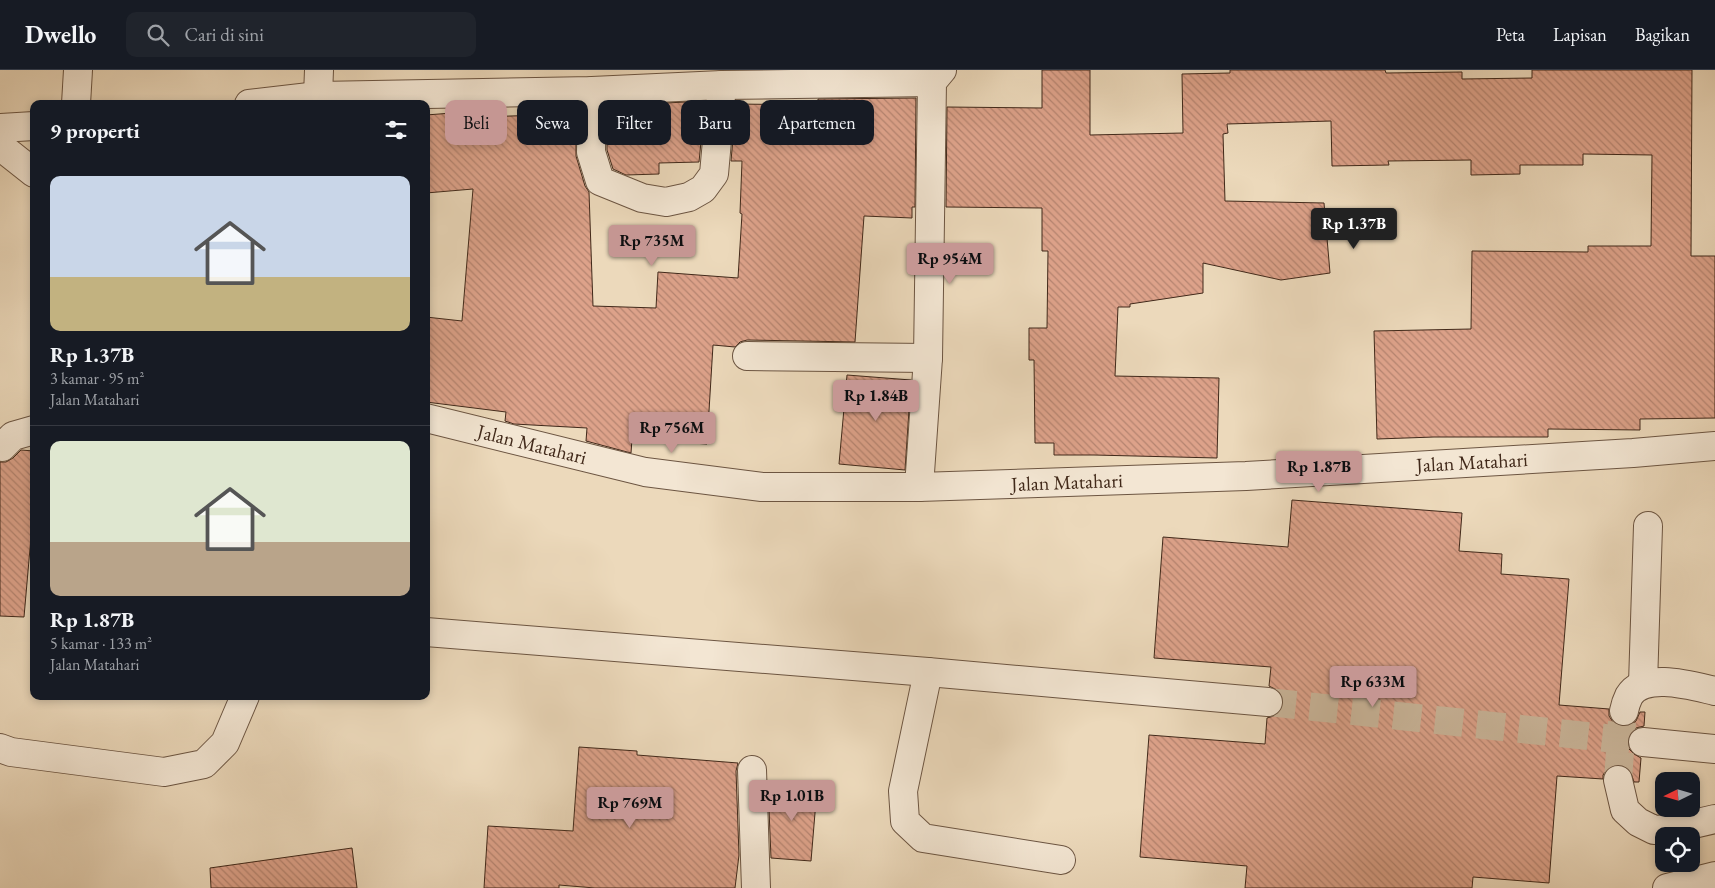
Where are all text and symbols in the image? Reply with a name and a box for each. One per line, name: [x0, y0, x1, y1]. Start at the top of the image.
search box: [126, 12, 476, 57]
text: Dwello: [25, 19, 96, 50]
icon: search: [144, 21, 172, 49]
text: Cari di sini: [184, 22, 264, 47]
text: Peta: [1496, 23, 1525, 46]
text: Lapisan: [1553, 23, 1607, 46]
text: Bagikan: [1635, 23, 1690, 46]
chip: Beli: [445, 100, 507, 145]
chip: Sewa: [517, 100, 588, 145]
chip: Filter: [598, 100, 671, 145]
chip: Baru: [681, 100, 750, 145]
chip: Apartemen: [760, 100, 874, 145]
icon: filters: [382, 116, 410, 144]
text: 9 properti: [50, 117, 140, 144]
icon: home: [185, 208, 275, 298]
pin: Rp 1.37B: [1302, 208, 1406, 250]
text: Rp 1.37B: [1322, 213, 1386, 234]
pin: Rp 735M: [606, 224, 698, 267]
text: Rp 735M: [620, 230, 684, 251]
pin: Rp 954M: [904, 242, 996, 285]
text: Rp 954M: [918, 248, 982, 269]
text: Rp 1.37B: [50, 341, 134, 368]
text: 3 kamar · 95 m²: [50, 368, 144, 389]
pin: Rp 1.84B: [824, 380, 928, 422]
text: Rp 1.84B: [844, 385, 908, 406]
text: Jalan Matahari: [50, 389, 139, 410]
pin: Rp 756M: [626, 412, 718, 454]
street label: Jalan Matahari: [473, 417, 589, 470]
text: Rp 756M: [640, 417, 704, 438]
street label: Jalan Matahari: [1413, 446, 1529, 478]
pin: Rp 1.87B: [1267, 450, 1371, 493]
text: Rp 1.87B: [1287, 456, 1351, 477]
street label: Jalan Matahari: [1009, 467, 1123, 497]
icon: home: [185, 474, 275, 564]
text: Rp 1.87B: [50, 606, 134, 633]
text: 5 kamar · 133 m²: [50, 633, 152, 654]
text: Jalan Matahari: [50, 654, 139, 675]
pin: Rp 633M: [1327, 666, 1419, 708]
text: Rp 633M: [1341, 671, 1405, 692]
north arrow: [1655, 772, 1700, 818]
map controls: [1655, 772, 1700, 872]
pin: Rp 1.01B: [740, 780, 844, 822]
text: Rp 1.01B: [760, 785, 824, 806]
pin: Rp 769M: [584, 786, 676, 829]
text: Rp 769M: [598, 792, 662, 813]
button: locate: [1655, 827, 1700, 872]

